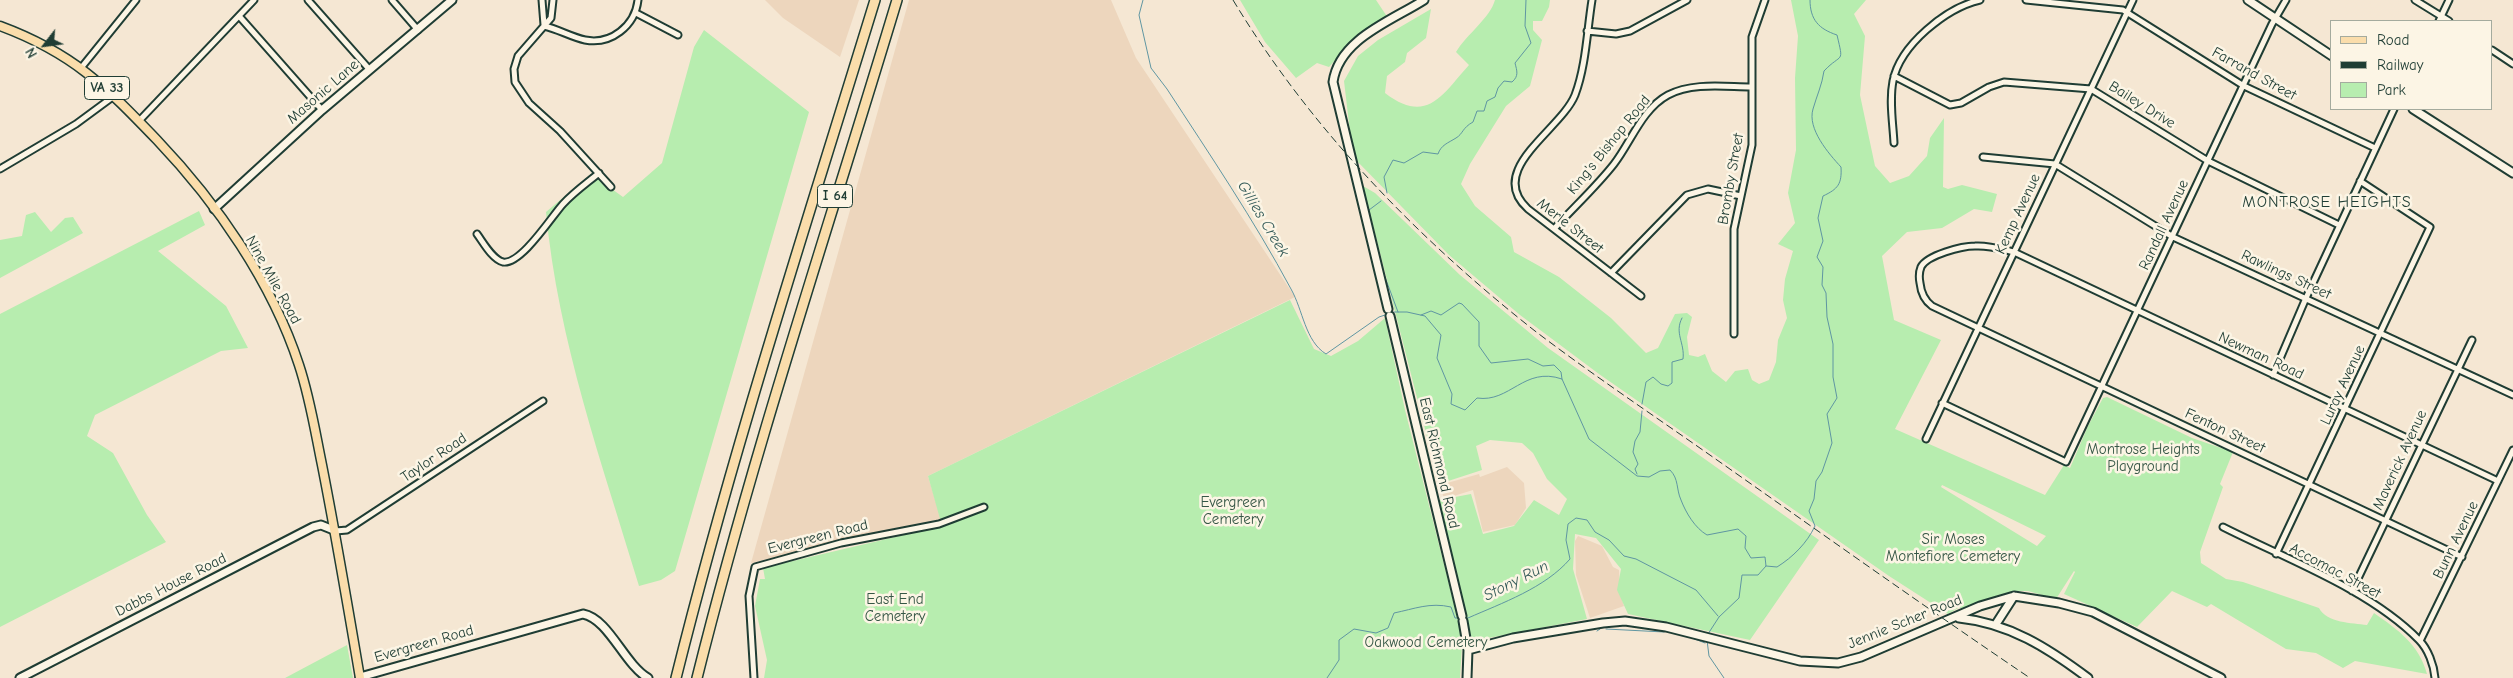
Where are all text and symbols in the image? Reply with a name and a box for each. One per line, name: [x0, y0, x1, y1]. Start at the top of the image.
north arrow: [20, 20, 70, 70]
legend: [2330, 20, 2493, 110]
text: Road: [2377, 31, 2409, 49]
street label: Farrand Street: [2209, 43, 2299, 105]
text: N: [22, 45, 41, 61]
street label: Masonic Lane: [283, 56, 363, 128]
text: Railway: [2377, 56, 2423, 74]
road number: VA 33: [84, 76, 130, 100]
street label: Bailey Drive: [2105, 77, 2179, 133]
text: Park: [2377, 81, 2406, 99]
street label: King's Bishop Road: [1563, 92, 1655, 198]
street label: Bromby Street: [1714, 132, 1748, 226]
street label: Kemp Avenue: [1991, 171, 2045, 257]
street label: Randall Avenue: [2135, 177, 2193, 273]
water label: Gillies Creek: [1233, 178, 1293, 260]
road number: I 64: [818, 185, 852, 208]
district label: MONTROSE HEIGHTS: [2240, 192, 2414, 212]
street label: Merle Street: [1533, 194, 1607, 258]
street label: Nine Mile Road: [241, 233, 305, 327]
street label: Rawlings Street: [2238, 246, 2334, 304]
street label: Newman Road: [2215, 328, 2307, 384]
street label: Luray Avenue: [2317, 342, 2369, 428]
street label: East Richmond Road: [1415, 396, 1463, 530]
street label: Fenton Street: [2182, 405, 2268, 457]
street label: Maverick Avenue: [2369, 407, 2431, 513]
street label: Taylor Road: [398, 429, 470, 487]
park label: Montrose Heights Playground: [2086, 441, 2200, 476]
park label: Evergreen Cemetery: [1201, 494, 1265, 529]
street label: Bunn Avenue: [2429, 498, 2483, 582]
street label: Evergreen Road: [766, 516, 870, 558]
park label: Sir Moses Montefiore Cemetery: [1886, 531, 2020, 566]
street label: Accomac Street: [2286, 539, 2384, 603]
street label: Dabbs House Road: [113, 549, 229, 621]
water label: Stony Run: [1480, 557, 1552, 605]
park label: East End Cemetery: [865, 591, 925, 626]
street label: Jennie Scher Road: [1845, 591, 1965, 653]
street label: Evergreen Road: [372, 621, 476, 667]
park label: Oakwood Cemetery: [1365, 634, 1487, 652]

